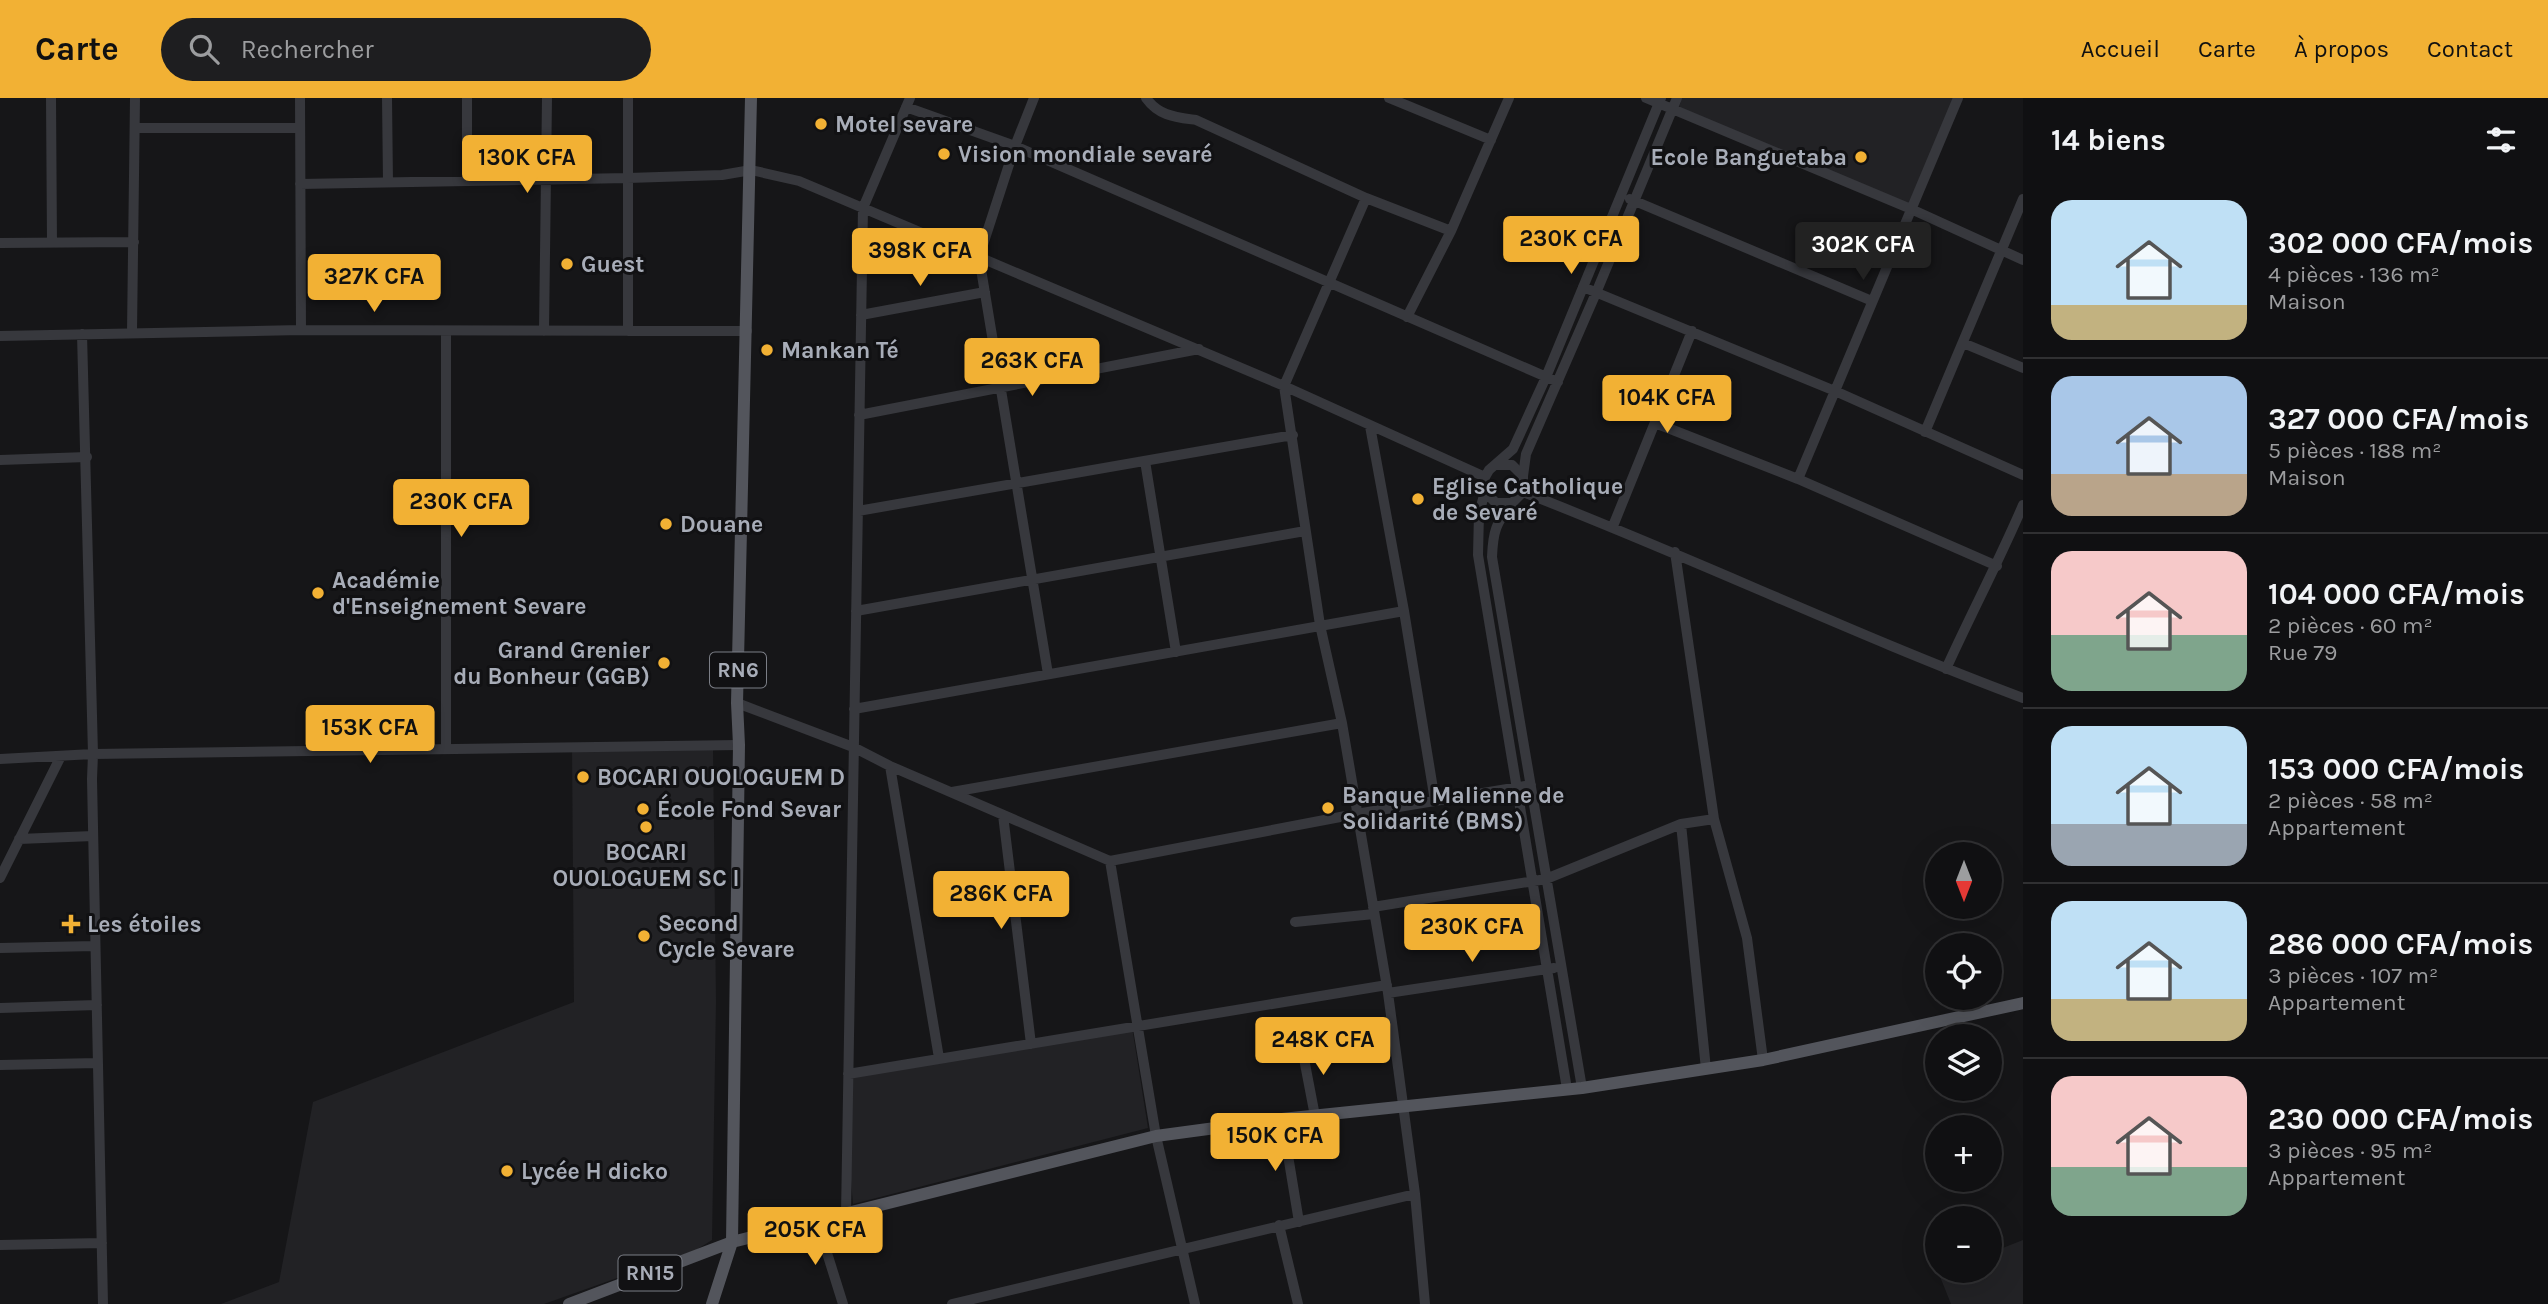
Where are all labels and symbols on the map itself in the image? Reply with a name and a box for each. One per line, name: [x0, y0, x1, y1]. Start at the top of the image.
place label: Motel sevare: [835, 111, 973, 138]
marker: Motel sevare: [813, 116, 829, 132]
pin: 130K CFA: [455, 136, 599, 195]
place label: Vision mondiale sevaré: [958, 141, 1212, 168]
place label: Ecole Banguetaba: [1651, 144, 1847, 171]
marker: Vision mondiale sevaré: [936, 146, 952, 162]
marker: Ecole Banguetaba: [1853, 149, 1869, 165]
pin: 230K CFA: [1499, 216, 1643, 276]
pin: 302K CFA: [1791, 222, 1935, 282]
pin: 398K CFA: [848, 228, 992, 288]
place label: Guest: [581, 251, 644, 278]
pin: 327K CFA: [302, 254, 446, 314]
marker: Guest: [559, 256, 575, 272]
place label: Mankan Té: [781, 337, 899, 364]
pin: 263K CFA: [960, 338, 1104, 398]
marker: Mankan Té: [759, 342, 775, 358]
pin: 104K CFA: [1595, 376, 1739, 435]
place label: Eglise Catholique de Sevaré: [1432, 473, 1623, 526]
pin: 230K CFA: [389, 480, 533, 539]
marker: Eglise Catholique de Sevaré: [1410, 491, 1426, 507]
place label: Douane: [680, 511, 763, 538]
marker: Douane: [658, 516, 674, 532]
place label: Académie d'Enseignement Sevare: [332, 567, 587, 620]
marker: Académie d'Enseignement Sevare: [310, 585, 326, 601]
place label: Grand Grenier du Bonheur (GGB): [453, 637, 650, 690]
road number: RN6: [710, 652, 766, 688]
marker: Grand Grenier du Bonheur (GGB): [656, 655, 672, 671]
pin: 153K CFA: [298, 706, 442, 765]
place label: BOCARI OUOLOGUEM D: [597, 764, 845, 791]
marker: BOCARI OUOLOGUEM D: [575, 769, 591, 785]
place label: Banque Malienne de Solidarité (BMS): [1342, 782, 1564, 835]
place label: École Fond Sevar: [657, 793, 841, 823]
marker: Banque Malienne de Solidarité (BMS): [1320, 800, 1336, 816]
marker: École Fond Sevar: [635, 801, 651, 817]
marker: BOCARI OUOLOGUEM SC I: [638, 819, 654, 835]
place label: BOCARI OUOLOGUEM SC I: [552, 839, 740, 892]
north arrow: [1925, 842, 2002, 919]
pin: 286K CFA: [929, 872, 1073, 931]
pin: 230K CFA: [1400, 904, 1544, 964]
place label: Second Cycle Sevare: [658, 910, 795, 963]
place label: Les étoiles: [87, 911, 202, 938]
marker: Les étoiles: [61, 914, 81, 934]
marker: Second Cycle Sevare: [636, 928, 652, 944]
pin: 248K CFA: [1251, 1018, 1395, 1077]
pin: 150K CFA: [1203, 1114, 1347, 1173]
place label: Lycée H dicko: [521, 1158, 668, 1185]
marker: Lycée H dicko: [499, 1163, 515, 1179]
pin: 205K CFA: [743, 1208, 887, 1267]
road number: RN15: [618, 1256, 682, 1290]

